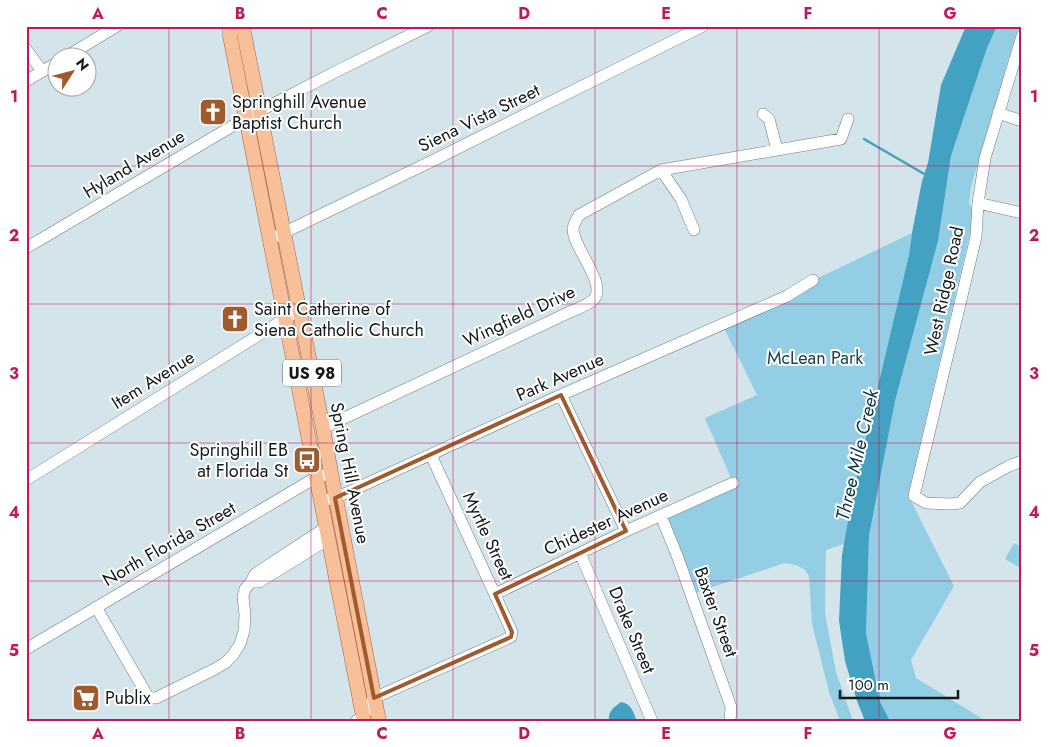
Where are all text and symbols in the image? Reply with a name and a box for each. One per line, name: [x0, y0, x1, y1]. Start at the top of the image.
text: A: [91, 2, 104, 25]
text: B: [235, 2, 245, 25]
text: C: [376, 2, 388, 25]
text: D: [518, 2, 530, 25]
text: E: [661, 2, 671, 25]
text: F: [804, 2, 812, 25]
text: G: [943, 2, 957, 25]
north arrow: [48, 48, 98, 98]
text: N: [71, 54, 94, 75]
street label: Siena Vista Street: [414, 77, 545, 159]
text: 1: [10, 85, 18, 108]
text: 1: [1030, 85, 1038, 108]
place label: Springhill Avenue Baptist Church: [232, 89, 367, 136]
church icon: Springhill Avenue Baptist Church: [198, 97, 228, 127]
street label: Hyland Avenue: [78, 123, 190, 205]
text: 2: [9, 224, 19, 247]
street label: West Ridge Road: [918, 224, 970, 358]
text: 2: [1029, 224, 1039, 247]
street label: Wingfield Drive: [459, 279, 579, 353]
place label: Saint Catherine of Siena Catholic Church: [254, 296, 424, 343]
church icon: Saint Catherine of Siena Catholic Church: [220, 304, 250, 334]
street label: Item Avenue: [106, 344, 200, 416]
park label: McLean Park: [767, 345, 863, 371]
street label: Park Avenue: [512, 346, 608, 408]
road number: US 98: [283, 359, 341, 386]
text: 3: [9, 362, 19, 385]
text: 3: [1029, 362, 1039, 385]
water label: Three Mile Creek: [829, 386, 885, 523]
street label: Spring Hill Avenue: [324, 400, 376, 546]
place label: Springhill EB at Florida St: [190, 437, 289, 484]
bus stop icon: Springhill EB at Florida St: [292, 445, 322, 475]
street label: Chidester Avenue: [540, 482, 672, 562]
street label: Myrtle Street: [456, 488, 520, 585]
street label: North Florida Street: [97, 495, 241, 593]
text: 4: [8, 501, 20, 524]
text: 4: [1028, 501, 1040, 524]
street label: Baxter Street: [688, 563, 745, 661]
street label: Drake Street: [602, 582, 662, 678]
text: 5: [9, 639, 19, 662]
text: 5: [1029, 639, 1039, 662]
scale bar: [840, 667, 958, 699]
text: 100 m: [848, 674, 889, 696]
supermarket icon: Publix: [71, 683, 101, 713]
place label: Publix: [105, 685, 151, 711]
text: A: [91, 722, 104, 745]
text: B: [235, 722, 245, 745]
text: C: [376, 722, 388, 745]
text: D: [518, 722, 530, 745]
text: E: [661, 722, 671, 745]
text: F: [804, 722, 812, 745]
text: G: [943, 722, 957, 745]

